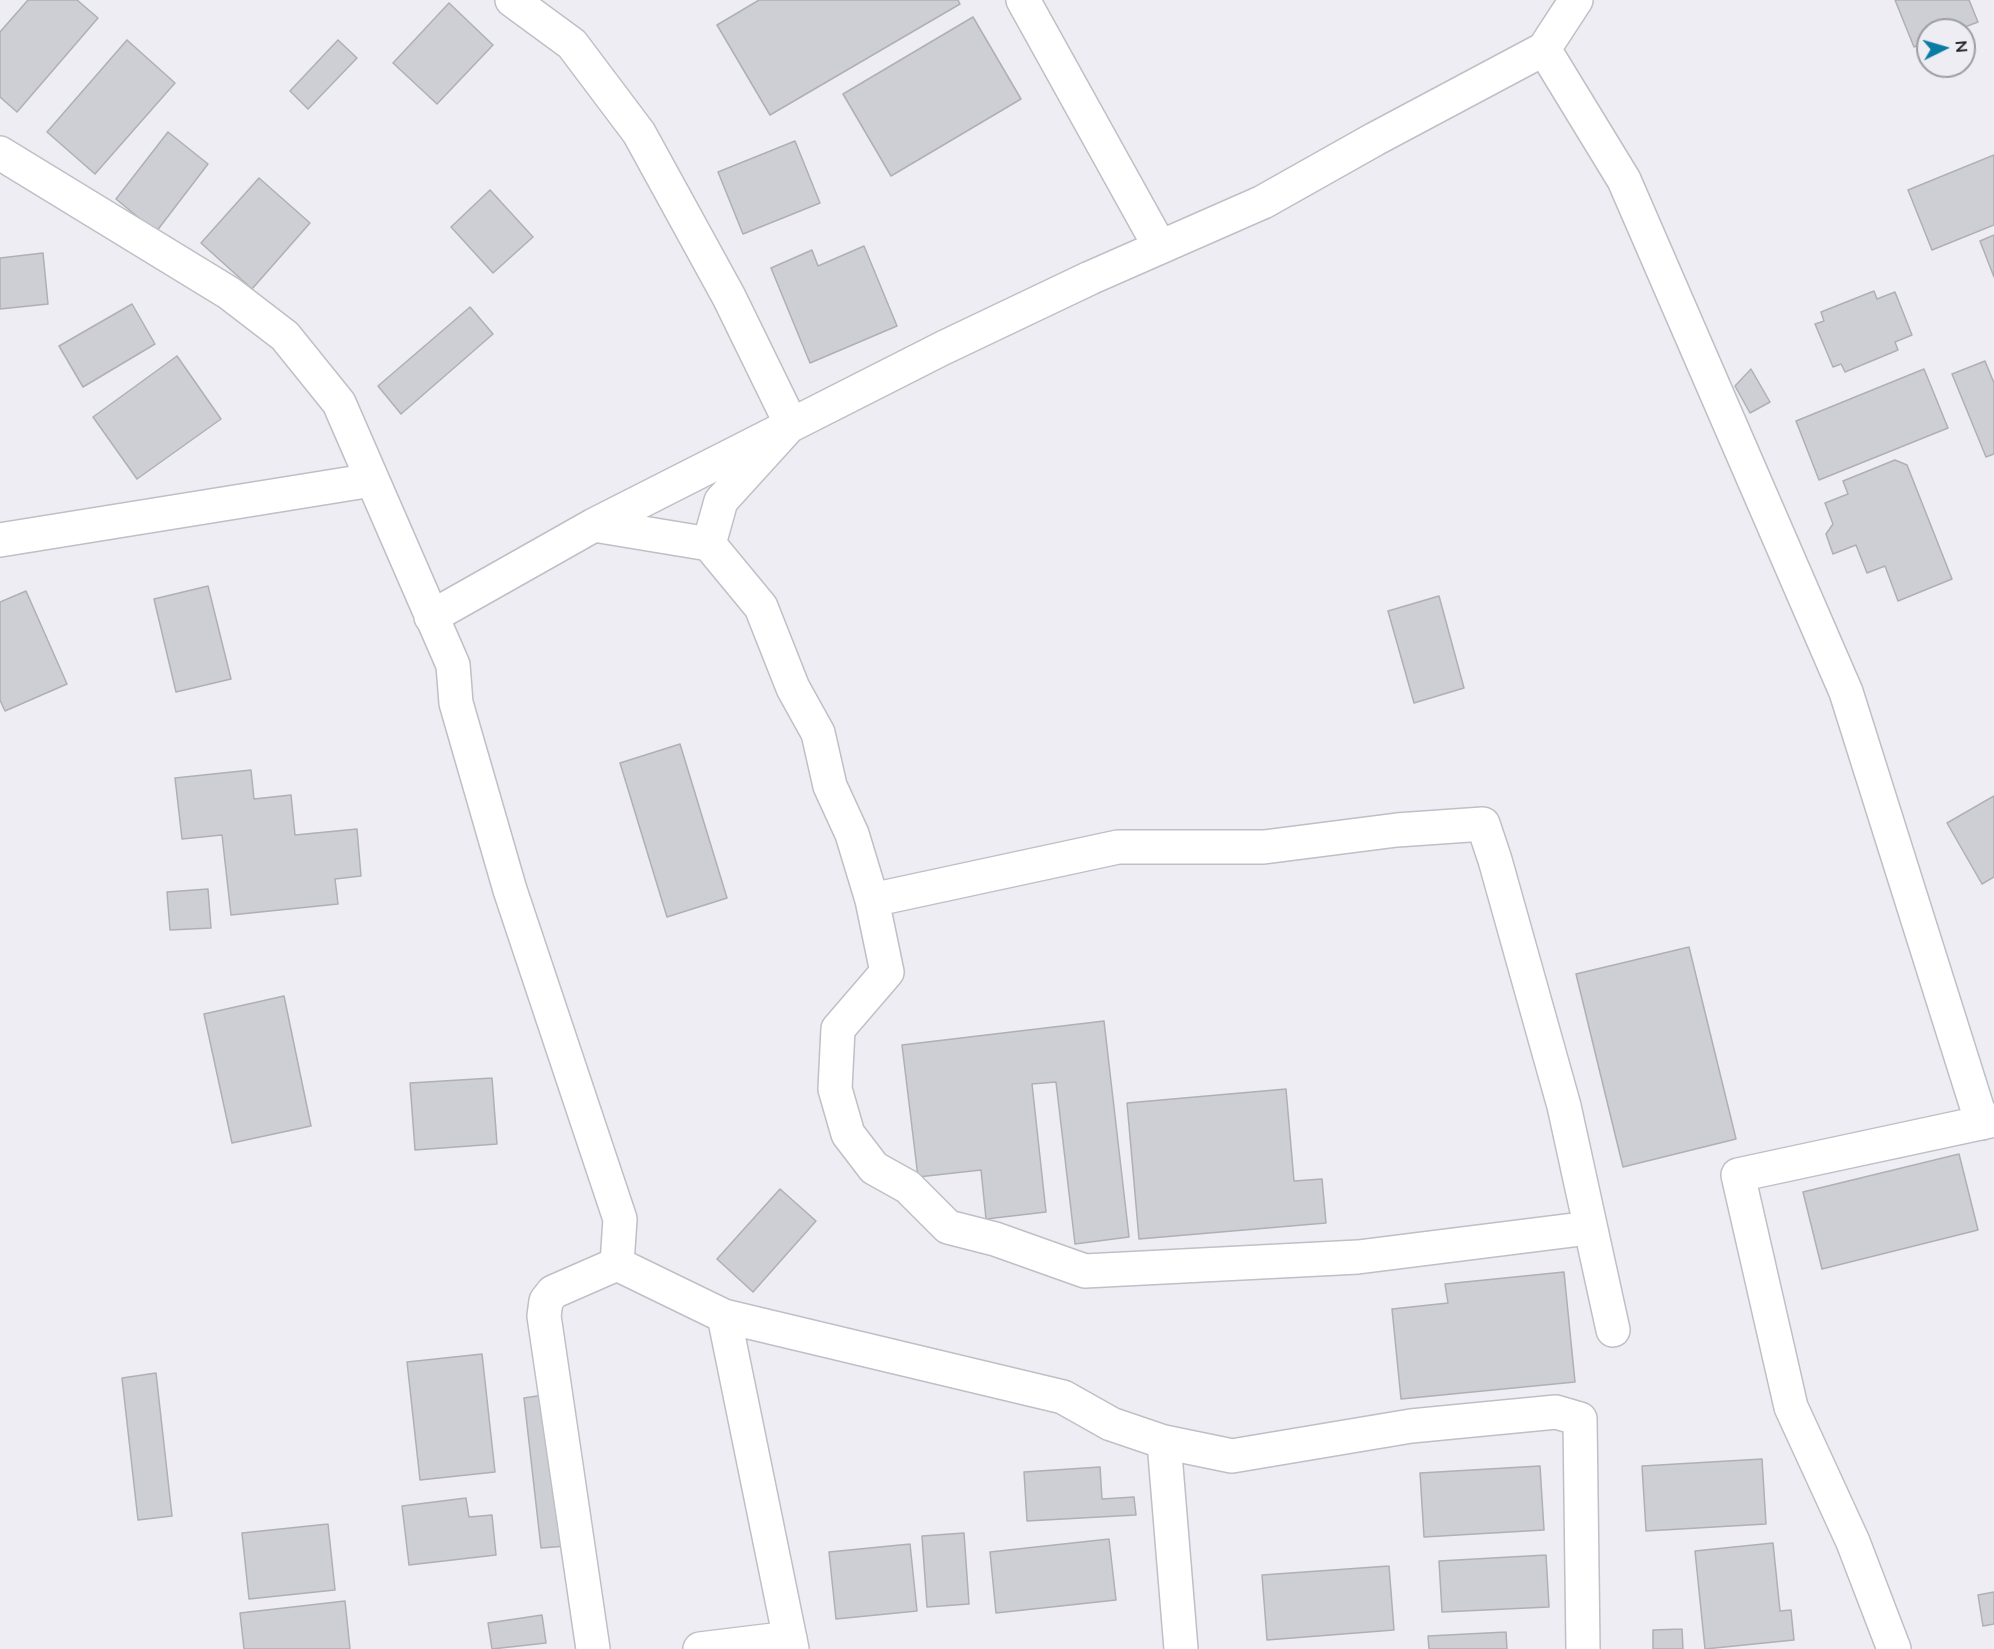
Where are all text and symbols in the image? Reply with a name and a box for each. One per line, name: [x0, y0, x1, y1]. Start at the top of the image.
north arrow: [1916, 18, 1976, 78]
text: N: [1952, 40, 1972, 54]

